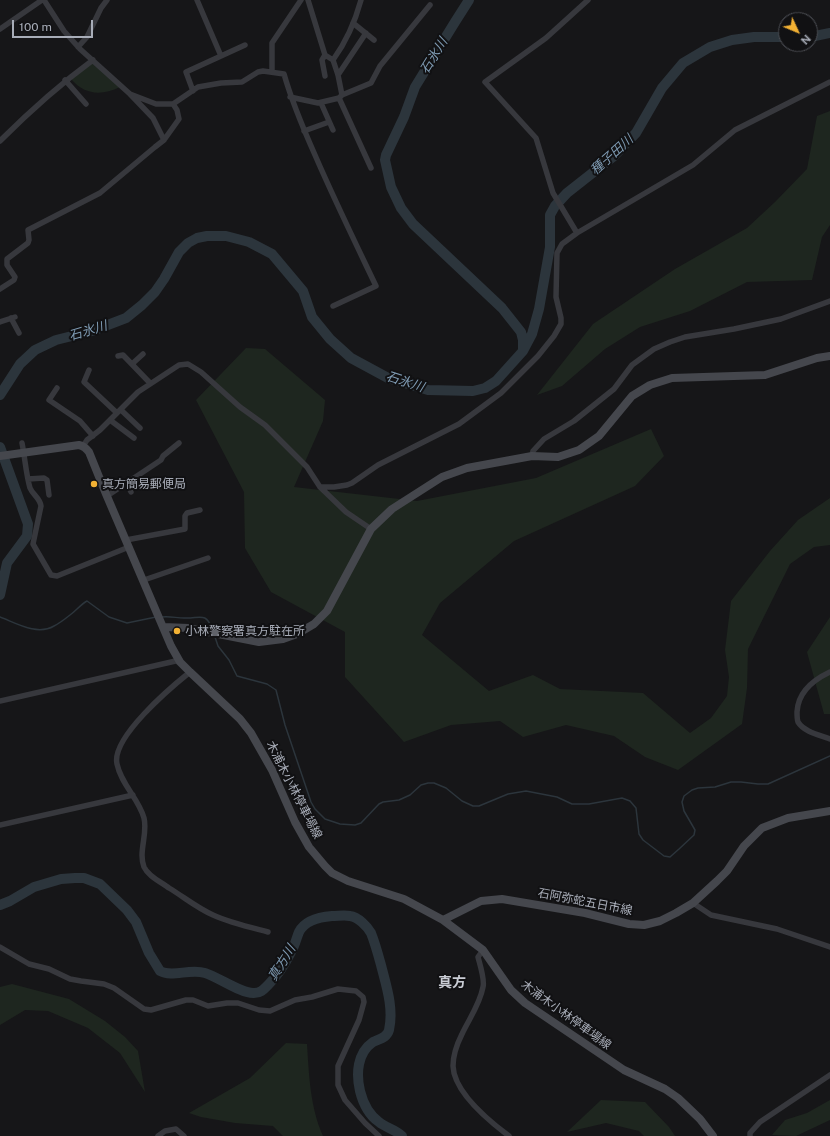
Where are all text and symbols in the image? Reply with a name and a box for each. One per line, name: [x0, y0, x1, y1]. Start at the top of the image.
scale bar: [14, 12, 95, 38]
north arrow: [778, 12, 818, 52]
text: 100 m: [19, 20, 52, 34]
text: N: [799, 32, 813, 47]
water label: 石氷川: [417, 35, 451, 77]
water label: 種子田川: [587, 132, 637, 178]
water label: 石氷川: [67, 318, 109, 344]
water label: 石氷川: [384, 369, 426, 395]
place label: 真方簡易郵便局: [102, 477, 186, 491]
marker: 真方簡易郵便局: [89, 479, 99, 489]
place label: 小林警察署真方駐在所: [185, 624, 305, 638]
marker: 小林警察署真方駐在所: [172, 626, 182, 636]
street label: 木浦木小林停車場線: [263, 739, 325, 841]
street label: 石阿弥蛇五日市線: [537, 886, 633, 918]
water label: 真方川: [265, 942, 299, 984]
district label: 真方: [438, 975, 466, 991]
street label: 木浦木小林停車場線: [518, 977, 614, 1053]

